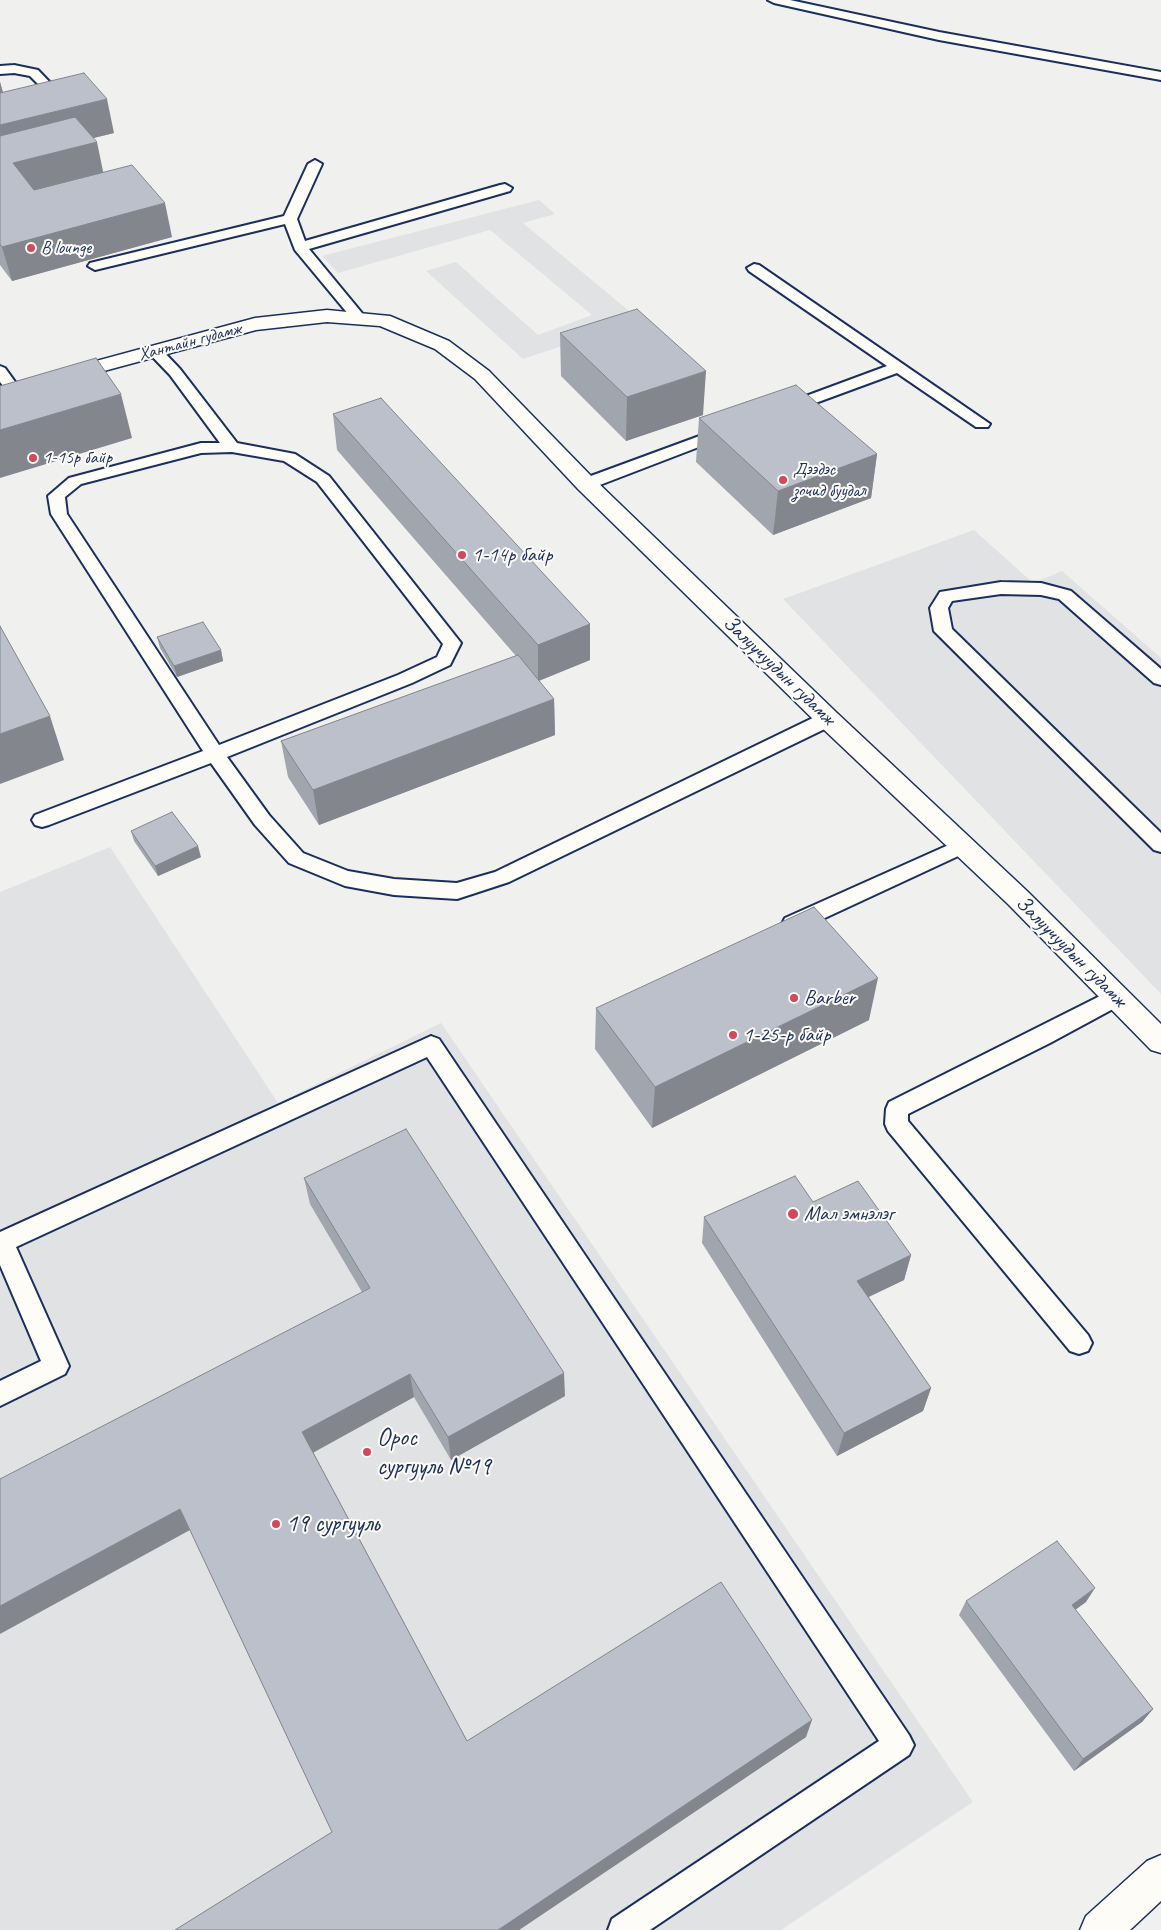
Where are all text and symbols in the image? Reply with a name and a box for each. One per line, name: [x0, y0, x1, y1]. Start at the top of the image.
place label: B lounge: [41, 237, 91, 259]
marker: B lounge: [25, 242, 37, 254]
street label: Хантайн гудамж: [136, 318, 244, 366]
place label: 1-15р байр: [43, 447, 112, 469]
marker: 1-15р байр: [27, 452, 39, 464]
place label: Дээдэс зочид буудал: [793, 459, 865, 502]
marker: Дээдэс зочид буудал: [777, 474, 789, 486]
place label: 1-14р байр: [472, 542, 553, 568]
marker: 1-14р байр: [456, 549, 468, 561]
street label: Залуучуудын гудамж: [717, 611, 841, 731]
street label: Залуучуудын гудамж: [1010, 891, 1132, 1013]
place label: Barber: [804, 985, 855, 1011]
marker: Barber: [788, 992, 800, 1004]
place label: 1-25-р байр: [743, 1022, 830, 1048]
marker: 1-25-р байр: [727, 1029, 739, 1041]
place label: Мал эмнэлэг: [804, 1201, 894, 1227]
marker: Мал эмнэлэг: [786, 1207, 800, 1221]
place label: Орос сургууль №19: [377, 1423, 491, 1482]
marker: Орос сургууль №19: [361, 1446, 373, 1458]
place label: 19 сургууль: [286, 1509, 379, 1539]
marker: 19 сургууль: [270, 1518, 282, 1530]

